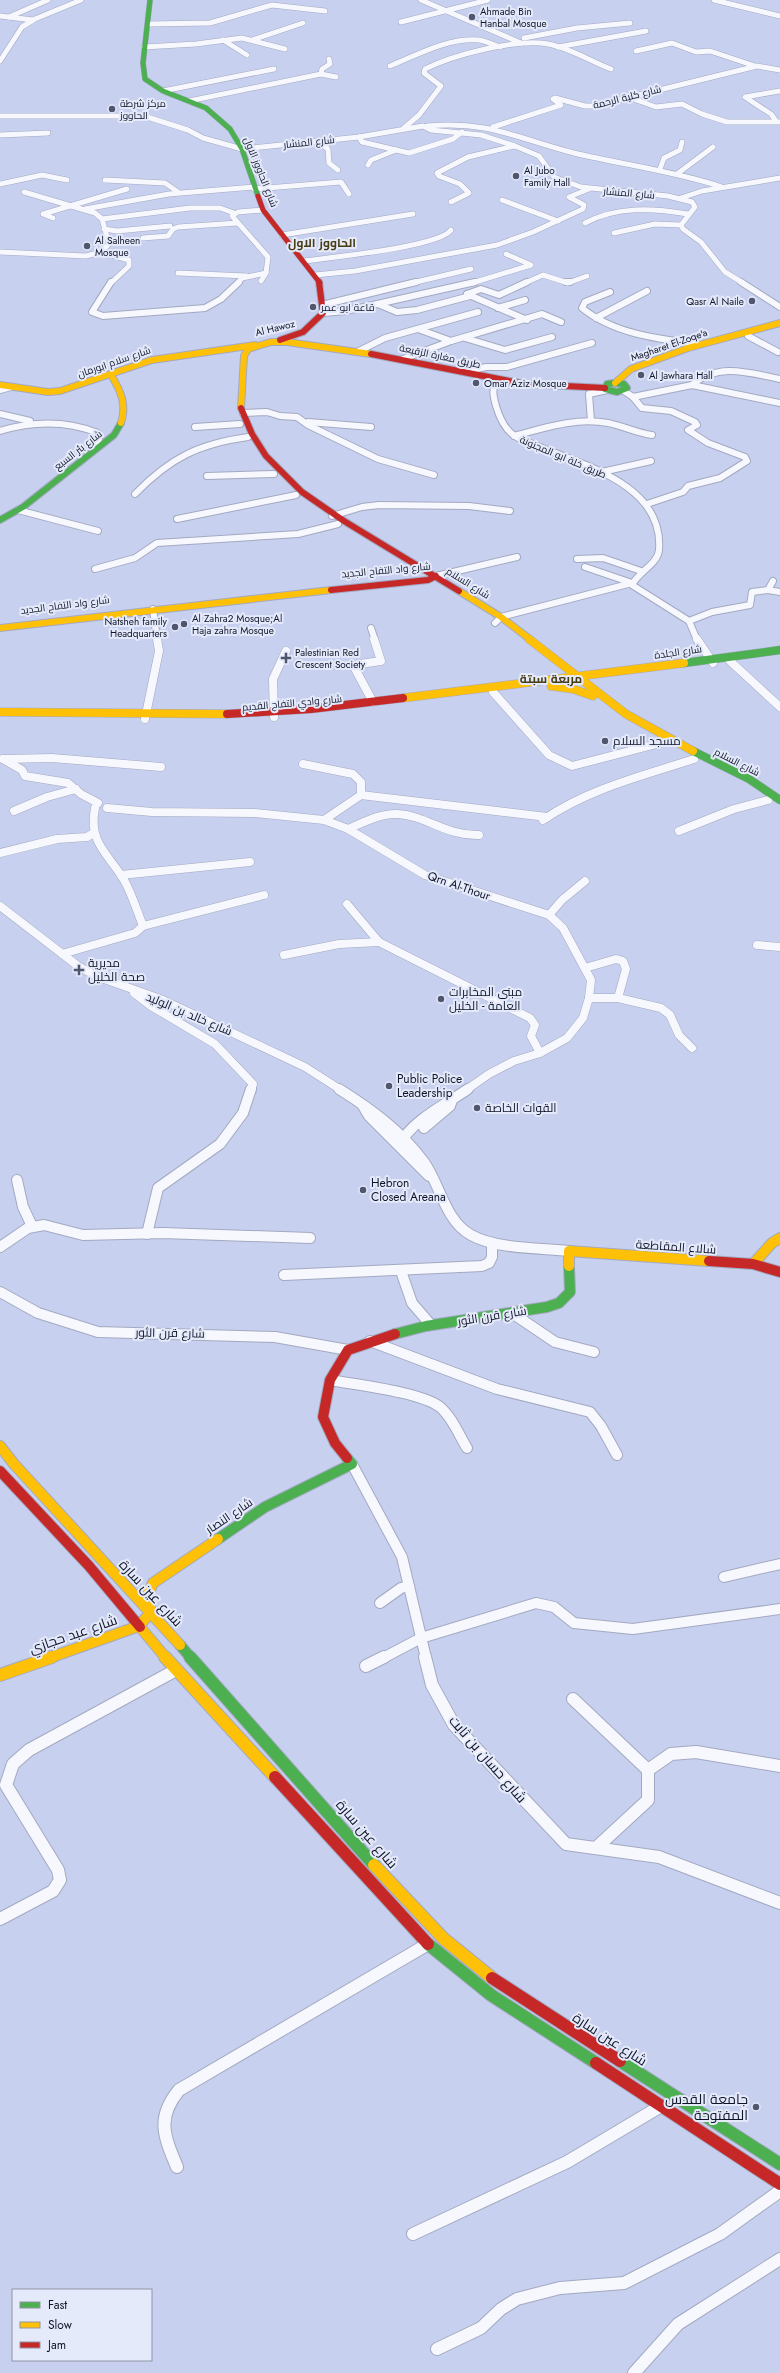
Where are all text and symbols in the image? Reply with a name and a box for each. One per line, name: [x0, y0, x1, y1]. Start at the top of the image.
place label: Ahmade Bin Hanbal Mosque: [480, 4, 547, 31]
marker: Ahmade Bin Hanbal Mosque: [467, 12, 477, 22]
street label: شارع كلية الرحمة: [591, 81, 663, 113]
place label: مركز شرطة الحاووز: [119, 96, 166, 123]
marker: مركز شرطة الحاووز: [107, 104, 117, 114]
street label: شارع المنشار: [282, 132, 335, 152]
street label: شارع الحاووز الاول: [240, 135, 282, 209]
place label: Al Jubo Family Hall: [524, 163, 570, 190]
marker: Al Jubo Family Hall: [511, 171, 521, 181]
street label: شارع المنشار: [602, 183, 655, 203]
place label: Al Salheen Mosque: [95, 233, 140, 260]
district label: الحاووز الاول: [288, 234, 356, 252]
marker: Al Salheen Mosque: [82, 241, 92, 251]
place label: Qasr Al Naile: [686, 294, 744, 309]
marker: Qasr Al Naile: [747, 296, 757, 306]
place label: قاعة ابو عمر: [320, 300, 375, 315]
marker: قاعة ابو عمر: [308, 302, 318, 312]
street label: Al Hawoz: [254, 316, 297, 340]
street label: Magharet El-Zoqe'a: [629, 325, 710, 365]
street label: طريق مغارة الزقيعة: [398, 340, 482, 372]
street label: شارع سلام ابورمان: [75, 342, 153, 382]
place label: Al Jawhara Hall: [649, 368, 713, 383]
marker: Al Jawhara Hall: [636, 370, 646, 380]
place label: Omar Aziz Mosque: [484, 376, 567, 391]
marker: Omar Aziz Mosque: [471, 378, 481, 388]
street label: شارع بئر السبع: [51, 426, 105, 474]
street label: طريق خلة ابو المجنونة: [517, 432, 609, 482]
street label: شارع واد التفاح الجديد: [341, 559, 431, 581]
street label: شارع السلام: [443, 564, 493, 602]
street label: شارع واد التفاح الجديد: [20, 592, 110, 618]
place label: Al Zahra2 Mosque;Al Haja zahra Mosque: [192, 611, 282, 638]
place label: Natsheh family Headquarters: [105, 614, 168, 641]
marker: Al Zahra2 Mosque;Al Haja zahra Mosque: [179, 619, 189, 629]
marker: Natsheh family Headquarters: [170, 622, 180, 632]
street label: شارع الجلدة: [653, 641, 703, 663]
place label: Palestinian Red Crescent Society: [295, 645, 366, 672]
marker: Palestinian Red Crescent Society: [280, 652, 292, 664]
district label: مربعة سبتة: [520, 670, 582, 688]
street label: شارع وادي التفاح القديم: [241, 691, 343, 715]
place label: مسجد السلام: [613, 732, 681, 750]
marker: مسجد السلام: [600, 736, 610, 746]
street label: شارع السلام: [712, 744, 762, 780]
street label: Qrn Al-Thour: [425, 867, 494, 905]
place label: مديرية صحة الخليل: [88, 954, 145, 986]
marker: مديرية صحة الخليل: [73, 964, 85, 976]
place label: مبنى المخابرات العامة - الخليل: [449, 983, 522, 1015]
street label: شارع خالد بن الوليد: [143, 988, 235, 1040]
marker: مبنى المخابرات العامة - الخليل: [436, 994, 446, 1004]
place label: Public Police Leadership: [397, 1070, 462, 1102]
marker: Public Police Leadership: [384, 1081, 394, 1091]
place label: القوات الخاصة: [485, 1099, 557, 1117]
marker: القوات الخاصة: [472, 1103, 482, 1113]
place label: Hebron Closed Areana: [371, 1174, 446, 1206]
marker: Hebron Closed Areana: [358, 1185, 368, 1195]
street label: شالاع المقاطعة: [635, 1235, 717, 1259]
street label: شارع قرن الثور: [455, 1302, 528, 1330]
street label: شارع قرن الثور: [134, 1323, 205, 1343]
street label: شارع النصار: [201, 1493, 256, 1539]
street label: شارع عين سارة: [115, 1555, 187, 1631]
street label: شارع عبد حجازي: [26, 1610, 120, 1660]
street label: شارع حسان بن ثابت: [445, 1711, 531, 1807]
street label: شارع عين سارة: [331, 1795, 403, 1873]
street label: شارع عين سارة: [569, 2007, 651, 2071]
place label: جامعة القدس المفتوحة: [665, 2089, 748, 2125]
marker: جامعة القدس المفتوحة: [751, 2102, 761, 2112]
legend: [12, 2289, 152, 2361]
text: Fast: [48, 2296, 67, 2314]
text: Slow: [48, 2316, 73, 2334]
text: Jam: [46, 2336, 66, 2354]

